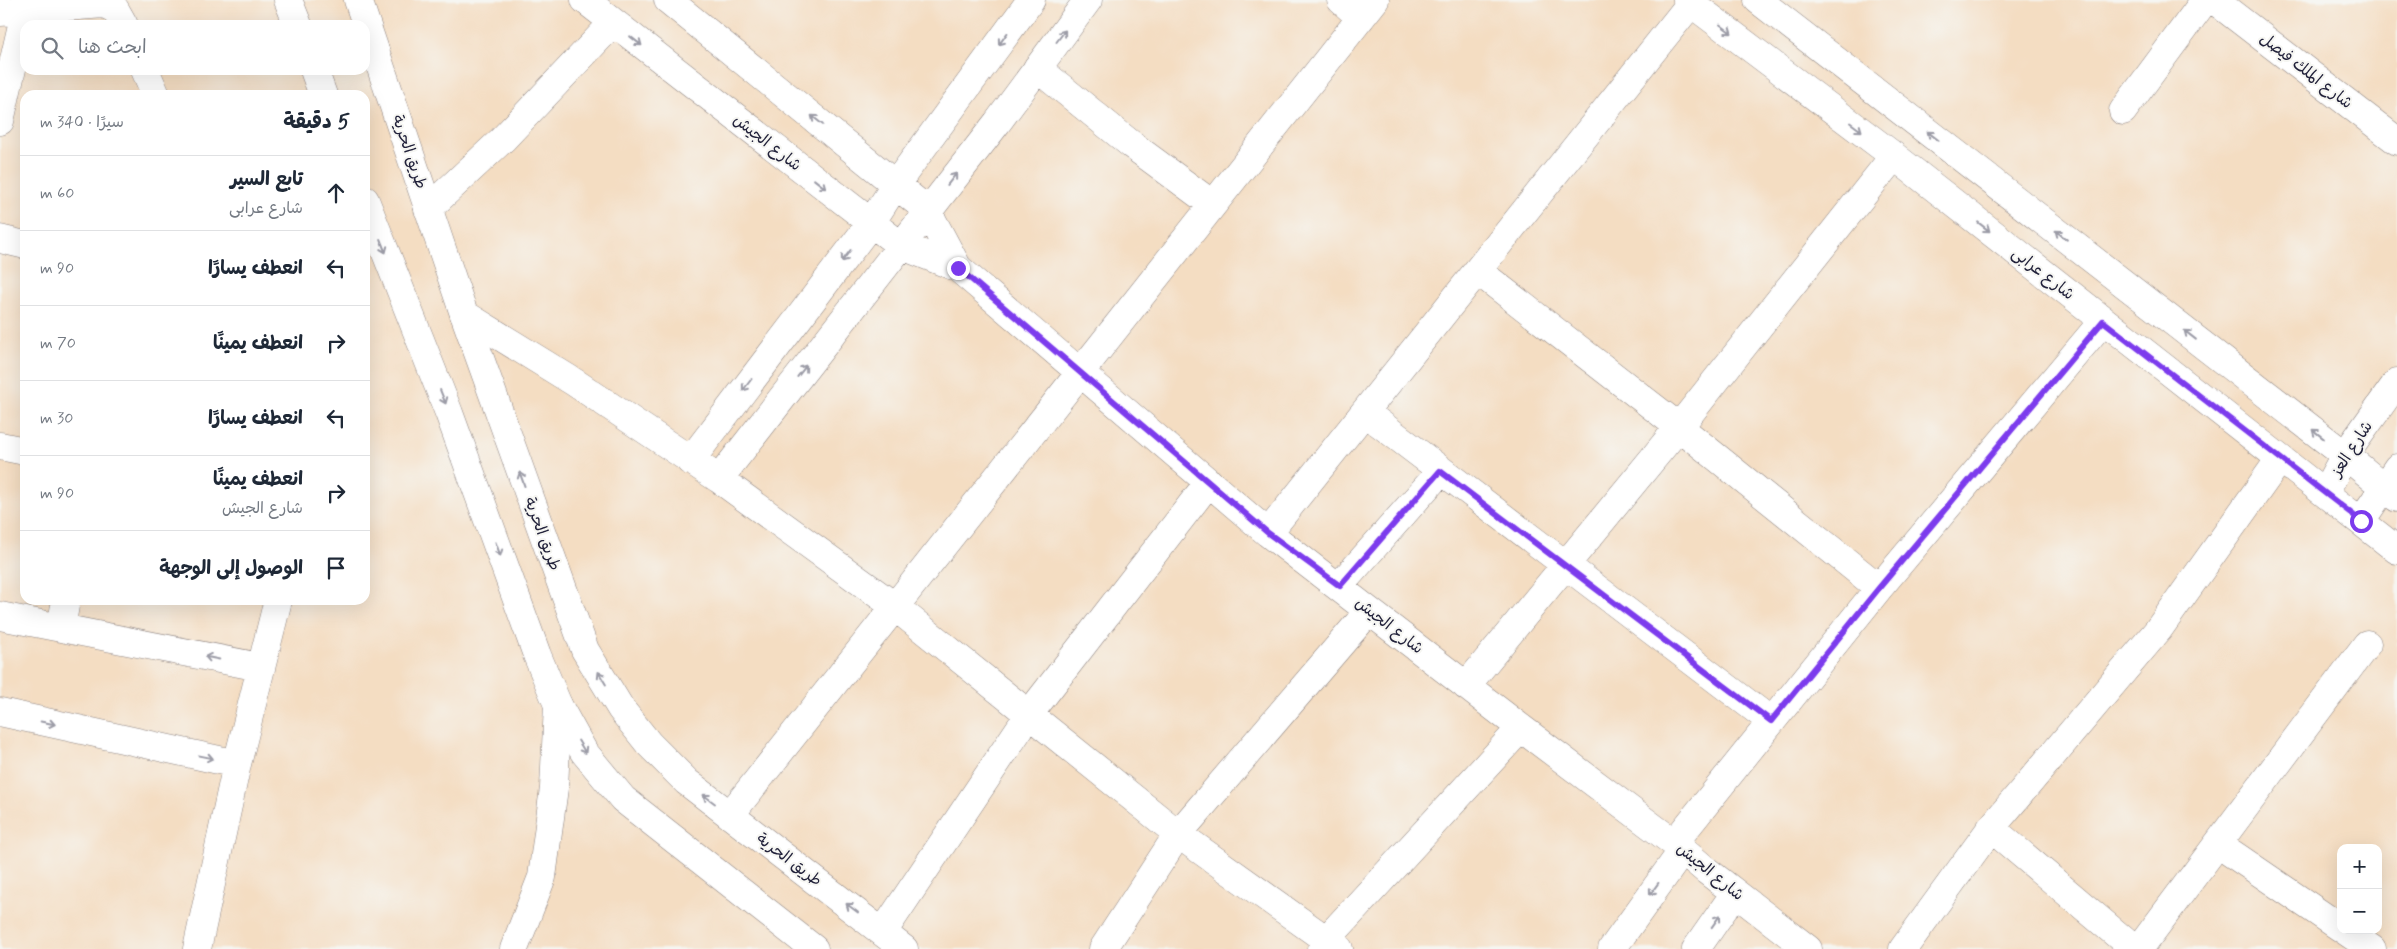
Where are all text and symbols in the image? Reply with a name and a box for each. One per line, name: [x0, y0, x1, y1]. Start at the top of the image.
search box: [20, 20, 370, 75]
one-way arrow: [1719, 24, 1732, 35]
street label: شارع الملك فيصل: [2255, 28, 2357, 114]
one-way arrow: [1056, 29, 1066, 43]
one-way arrow: [997, 32, 1008, 46]
icon: search: [38, 34, 66, 62]
text: ابحث هنا: [78, 35, 147, 60]
one-way arrow: [630, 36, 643, 47]
text: 5 دقيقة: [283, 108, 350, 136]
street label: شارع الجيش: [729, 110, 805, 176]
text: سيرًا · 340 m: [40, 112, 124, 133]
street label: طريق الحرية: [387, 112, 431, 192]
one-way arrow: [811, 115, 824, 126]
one-way arrow: [1849, 122, 1863, 132]
one-way arrow: [1927, 130, 1940, 141]
text: تابع السير: [230, 167, 303, 192]
one-way arrow: [947, 172, 957, 186]
icon: ahead: [322, 179, 350, 207]
one-way arrow: [813, 179, 827, 189]
text: 60 m: [40, 183, 74, 204]
text: شارع عرابى: [229, 198, 303, 219]
one-way arrow: [1977, 222, 1991, 232]
one-way arrow: [2055, 230, 2068, 241]
one-way arrow: [379, 238, 388, 253]
street label: شارع عرابى: [2007, 243, 2079, 305]
one-way arrow: [840, 249, 851, 262]
icon: left: [322, 254, 350, 282]
text: انعطف يسارًا: [208, 256, 303, 281]
route end: [947, 257, 970, 280]
text: 90 m: [40, 258, 74, 279]
icon: right: [322, 329, 350, 357]
one-way arrow: [2184, 329, 2197, 340]
text: انعطف يمينًا: [213, 331, 303, 356]
text: 70 m: [40, 333, 76, 354]
one-way arrow: [797, 365, 808, 378]
one-way arrow: [742, 378, 752, 392]
one-way arrow: [438, 389, 448, 404]
icon: left: [322, 404, 350, 432]
text: انعطف يسارًا: [208, 406, 303, 431]
text: 30 m: [40, 408, 73, 429]
street label: شارع العز: [2325, 417, 2378, 483]
one-way arrow: [2312, 429, 2325, 440]
text: انعطف يمينًا: [213, 467, 303, 492]
one-way arrow: [517, 471, 526, 487]
icon: right: [322, 479, 350, 507]
text: 90 m: [40, 483, 74, 504]
street label: طريق الحرية: [519, 494, 565, 574]
text: شارع الجيش: [222, 498, 303, 519]
route start: [2350, 510, 2373, 533]
one-way arrow: [494, 541, 504, 557]
icon: arrive: [322, 554, 350, 582]
text: الوصول إلى الوجهة: [159, 556, 303, 581]
street label: شارع الجيش: [1351, 593, 1427, 659]
one-way arrow: [205, 653, 221, 662]
one-way arrow: [597, 671, 607, 685]
one-way arrow: [39, 718, 55, 728]
one-way arrow: [577, 740, 587, 754]
one-way arrow: [198, 753, 214, 763]
one-way arrow: [702, 794, 716, 804]
street label: طريق الحرية: [752, 828, 826, 892]
street label: شارع الجيش: [1672, 838, 1748, 906]
map controls: [2337, 844, 2382, 934]
button: +: [2337, 844, 2382, 889]
one-way arrow: [1649, 882, 1659, 896]
button: −: [2337, 889, 2382, 934]
one-way arrow: [845, 903, 859, 913]
one-way arrow: [1711, 914, 1721, 928]

